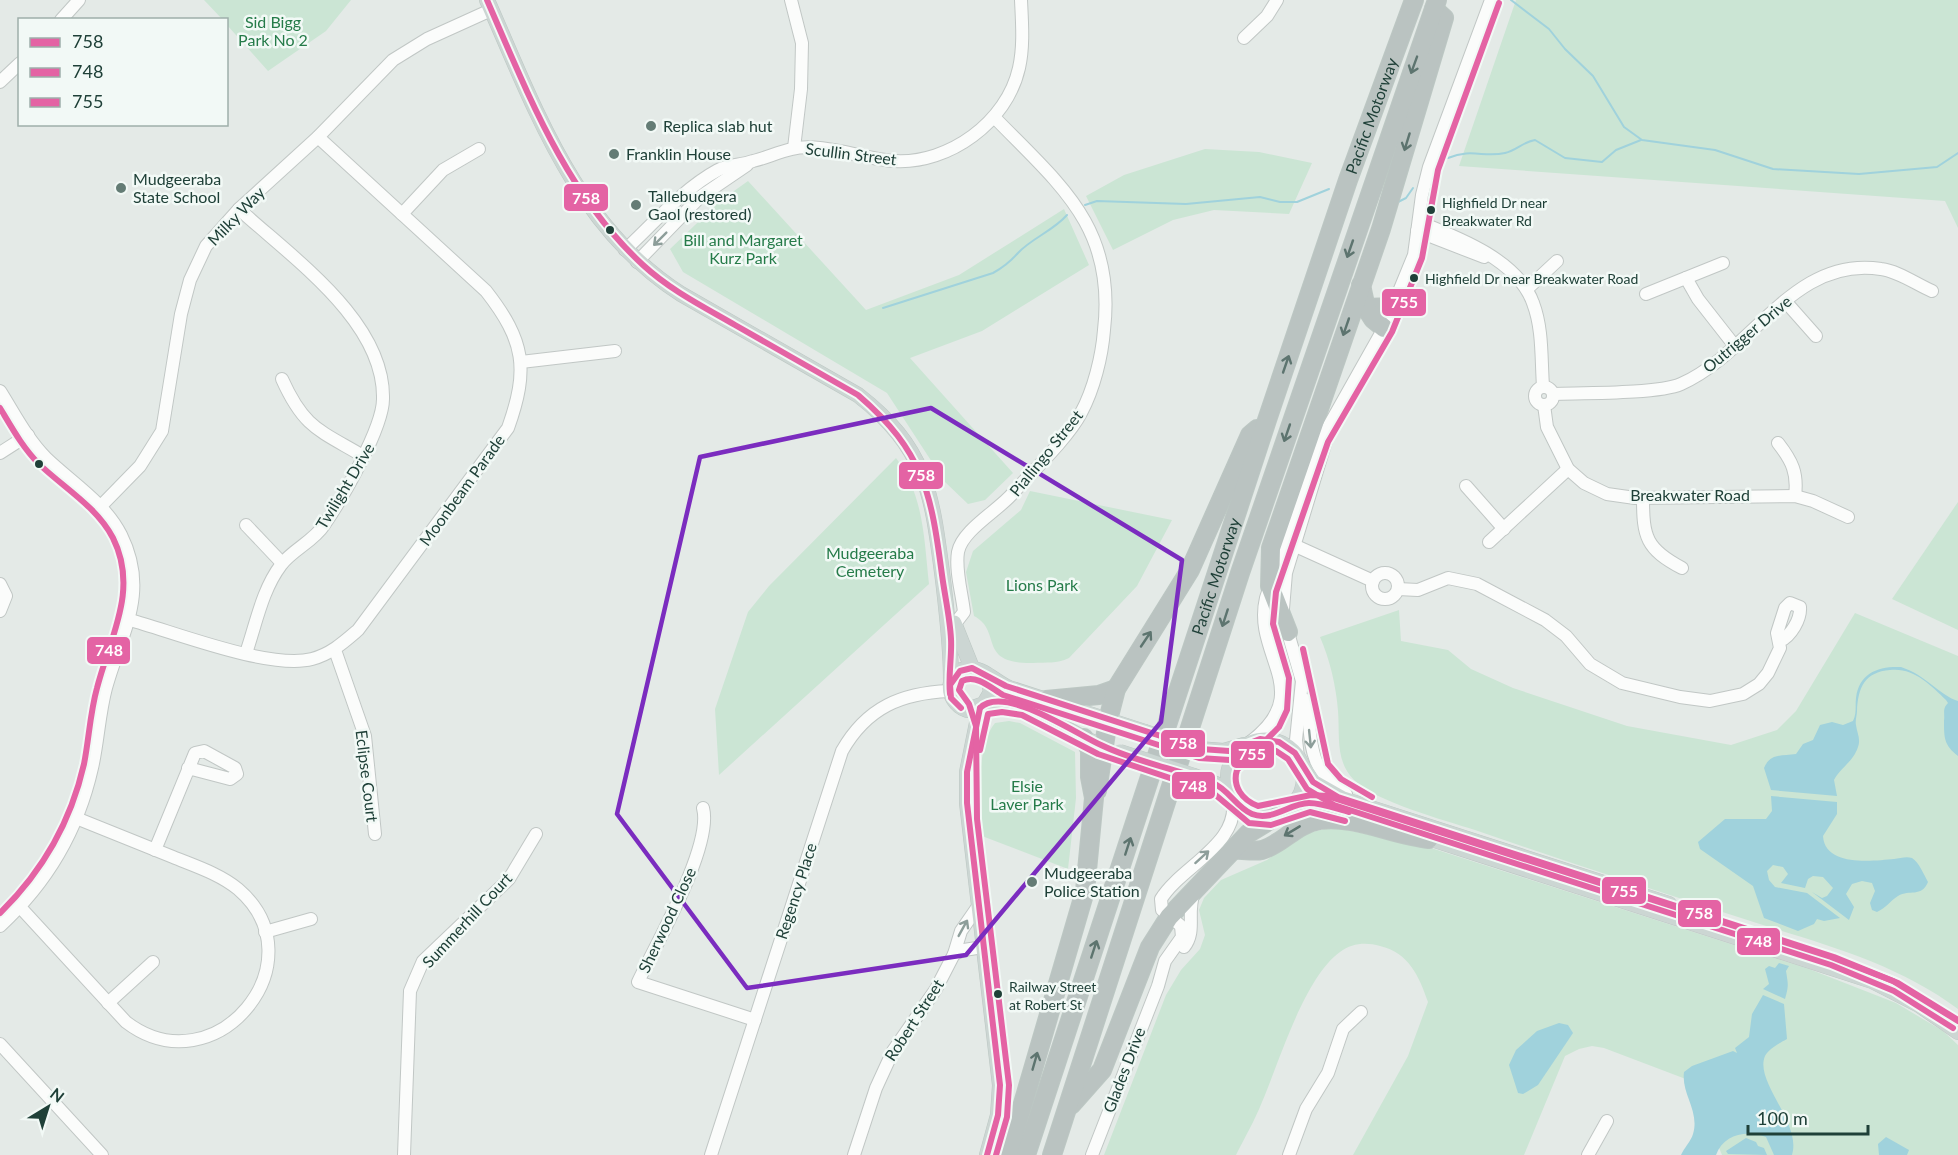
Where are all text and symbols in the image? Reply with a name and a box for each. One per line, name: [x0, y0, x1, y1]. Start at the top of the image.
park label: Sid Bigg Park No 2: [238, 12, 308, 49]
legend: [18, 18, 228, 126]
text: 758: [72, 30, 103, 52]
street label: Pacific Motorway: [1341, 54, 1401, 177]
one-way arrow: [1408, 55, 1419, 74]
text: 748: [72, 60, 103, 82]
text: 755: [72, 90, 103, 112]
place label: Replica slab hut: [663, 116, 773, 135]
marker: Replica slab hut: [644, 119, 658, 133]
one-way arrow: [1401, 132, 1412, 151]
street label: Scullin Street: [804, 138, 898, 169]
place label: Franklin House: [626, 144, 731, 163]
marker: Franklin House: [607, 147, 621, 161]
place label: Mudgeeraba State School: [133, 169, 221, 206]
marker: Mudgeeraba State School: [114, 181, 128, 195]
street label: Milky Way: [203, 182, 269, 249]
line badge: 758: [563, 183, 609, 212]
place label: Tallebudgera Gaol (restored): [648, 186, 752, 223]
text: 758: [572, 188, 600, 207]
place label: Highfield Dr near Breakwater Rd: [1442, 194, 1547, 229]
marker: Tallebudgera Gaol (restored): [629, 198, 643, 212]
marker: Highfield Dr near Breakwater Rd: [1425, 204, 1437, 216]
unlabelled marker: [604, 224, 616, 236]
park label: Bill and Margaret Kurz Park: [683, 230, 803, 267]
one-way arrow: [652, 231, 667, 246]
one-way arrow: [1343, 239, 1354, 258]
place label: Highfield Dr near Breakwater Road: [1425, 270, 1638, 287]
marker: Highfield Dr near Breakwater Road: [1408, 272, 1420, 284]
line badge: 755: [1381, 288, 1427, 317]
street label: Outrigger Drive: [1699, 291, 1795, 376]
text: 755: [1390, 292, 1418, 311]
one-way arrow: [1339, 317, 1350, 336]
one-way arrow: [1281, 355, 1292, 374]
street label: Piallingo Street: [1005, 406, 1086, 500]
one-way arrow: [1280, 423, 1291, 442]
street label: Moonbeam Parade: [415, 430, 508, 549]
street label: Twilight Drive: [311, 439, 378, 532]
unlabelled marker: [33, 458, 45, 470]
line badge: 758: [898, 461, 944, 490]
text: 758: [907, 465, 935, 484]
street label: Breakwater Road: [1630, 485, 1750, 504]
street label: Pacific Motorway: [1187, 514, 1244, 637]
park label: Mudgeeraba Cemetery: [826, 543, 914, 580]
park label: Lions Park: [1006, 575, 1079, 594]
one-way arrow: [1219, 608, 1230, 627]
one-way arrow: [1140, 631, 1152, 648]
line badge: 748: [86, 636, 131, 665]
text: 748: [95, 640, 123, 659]
one-way arrow: [1304, 728, 1315, 748]
street label: Eclipse Court: [352, 729, 383, 823]
line badge: 758: [1160, 729, 1206, 758]
text: 758: [1169, 733, 1197, 752]
line badge: 755: [1230, 740, 1275, 769]
text: 755: [1238, 744, 1266, 763]
line badge: 748: [1171, 771, 1216, 800]
park label: Elsie Laver Park: [990, 776, 1065, 813]
text: 748: [1179, 776, 1207, 795]
one-way arrow: [1284, 826, 1301, 838]
one-way arrow: [1124, 837, 1135, 856]
street label: Regency Place: [771, 840, 820, 941]
one-way arrow: [1194, 850, 1209, 864]
place label: Mudgeeraba Police Station: [1044, 863, 1140, 900]
street label: Sherwood Close: [634, 864, 699, 976]
street label: Summerhill Court: [418, 868, 516, 971]
marker: Mudgeeraba Police Station: [1025, 875, 1039, 889]
line badge: 755: [1601, 876, 1647, 905]
text: 755: [1610, 881, 1638, 900]
line badge: 758: [1677, 899, 1722, 928]
text: 758: [1685, 903, 1713, 922]
one-way arrow: [957, 920, 969, 937]
line badge: 748: [1736, 927, 1781, 956]
text: 748: [1744, 931, 1772, 950]
one-way arrow: [1090, 940, 1101, 959]
street label: Robert Street: [880, 975, 947, 1064]
place label: Railway Street at Robert St: [1009, 978, 1096, 1013]
marker: Railway Street at Robert St: [992, 988, 1004, 1000]
street label: Glades Drive: [1099, 1024, 1149, 1115]
one-way arrow: [1030, 1052, 1041, 1071]
north arrow: [18, 1077, 78, 1137]
text: N: [47, 1084, 68, 1106]
scale bar: [1748, 1098, 1868, 1136]
text: 100 m: [1757, 1107, 1808, 1129]

